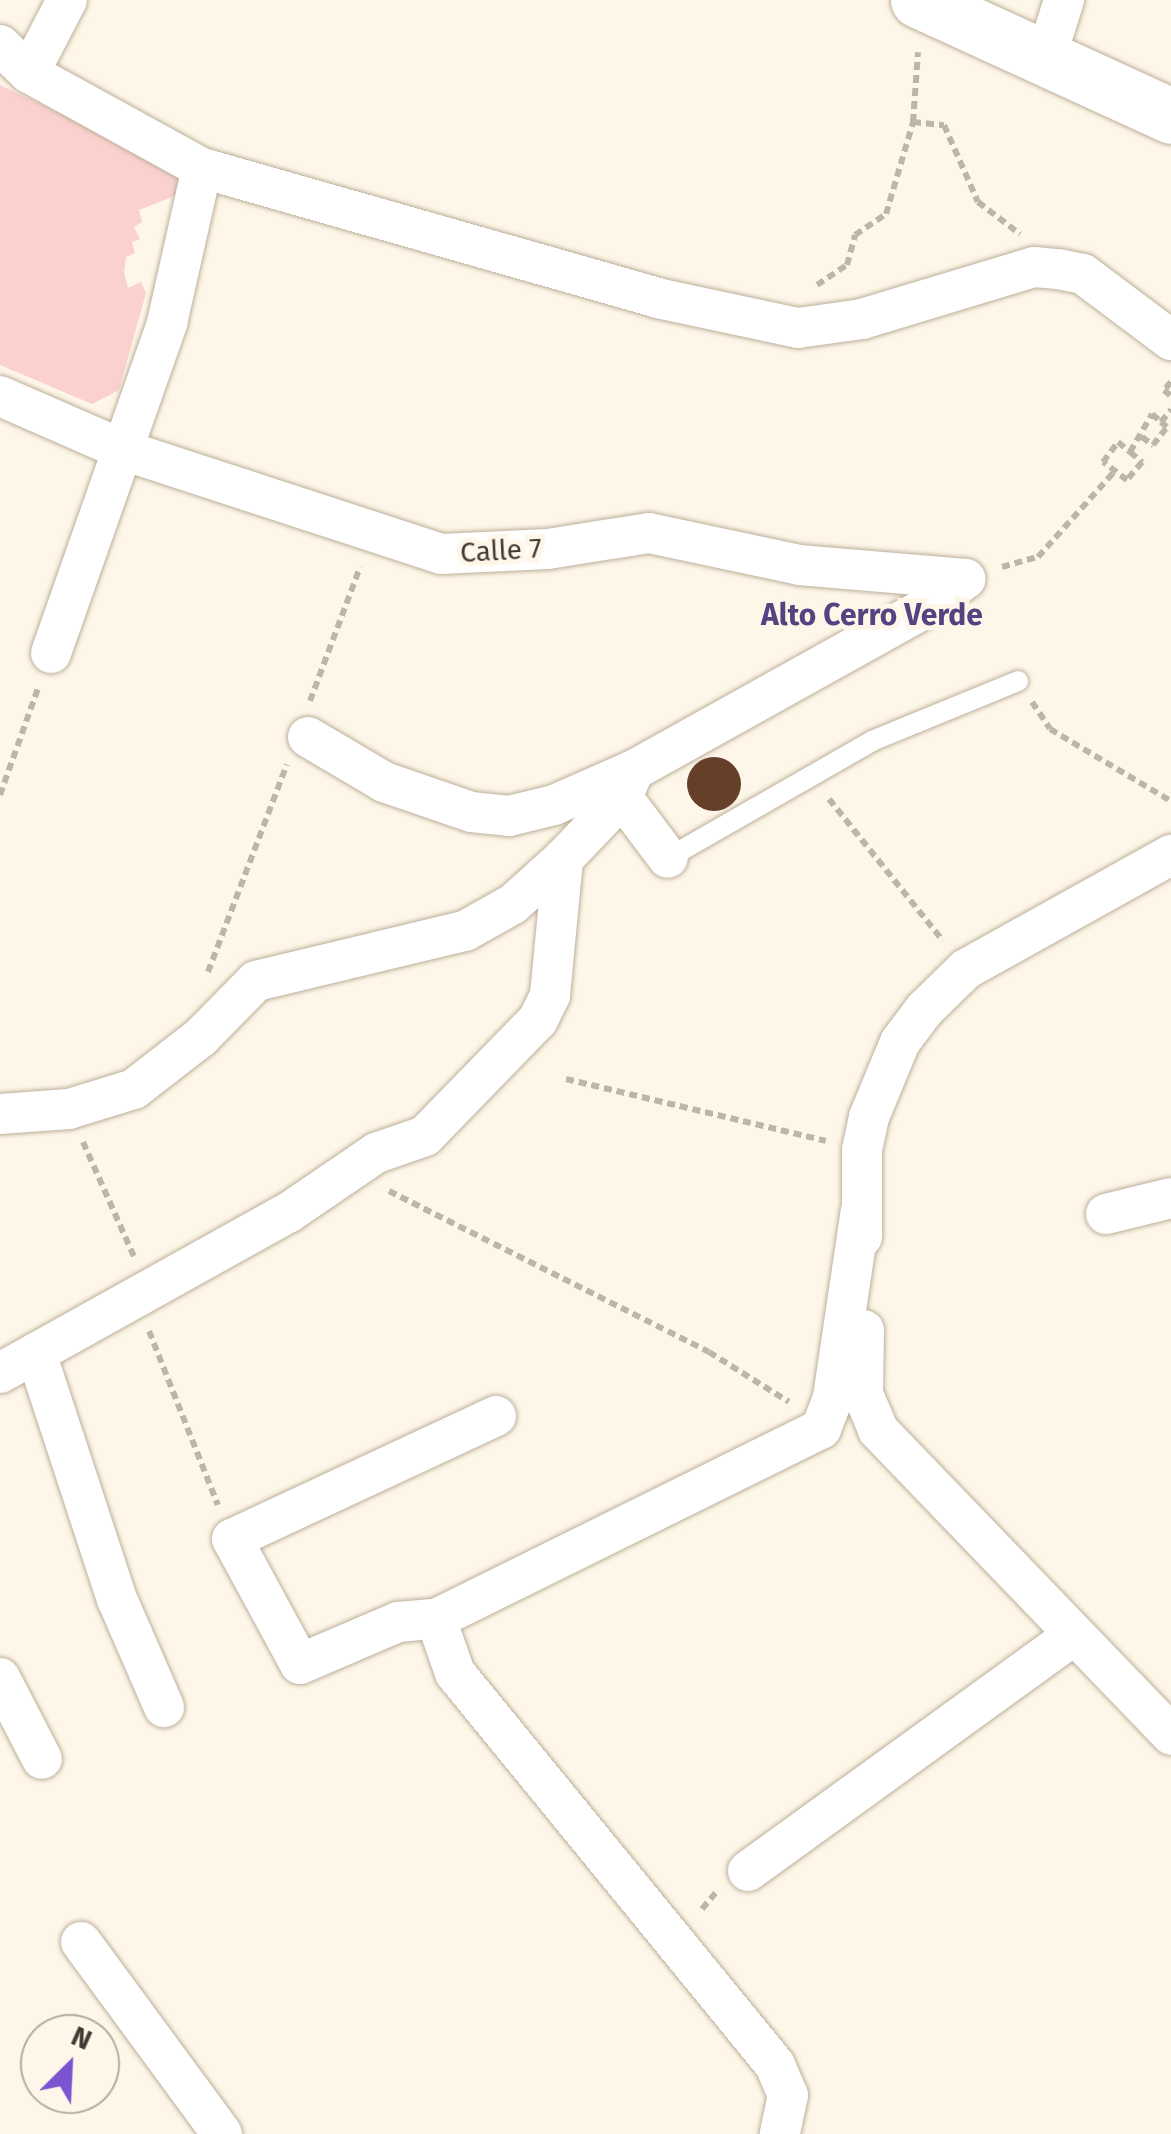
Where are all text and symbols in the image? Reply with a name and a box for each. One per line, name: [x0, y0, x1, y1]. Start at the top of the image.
street label: Calle 7: [459, 532, 543, 570]
district label: Alto Cerro Verde: [761, 597, 983, 633]
north arrow: [20, 2014, 120, 2114]
text: N: [66, 2019, 97, 2057]

